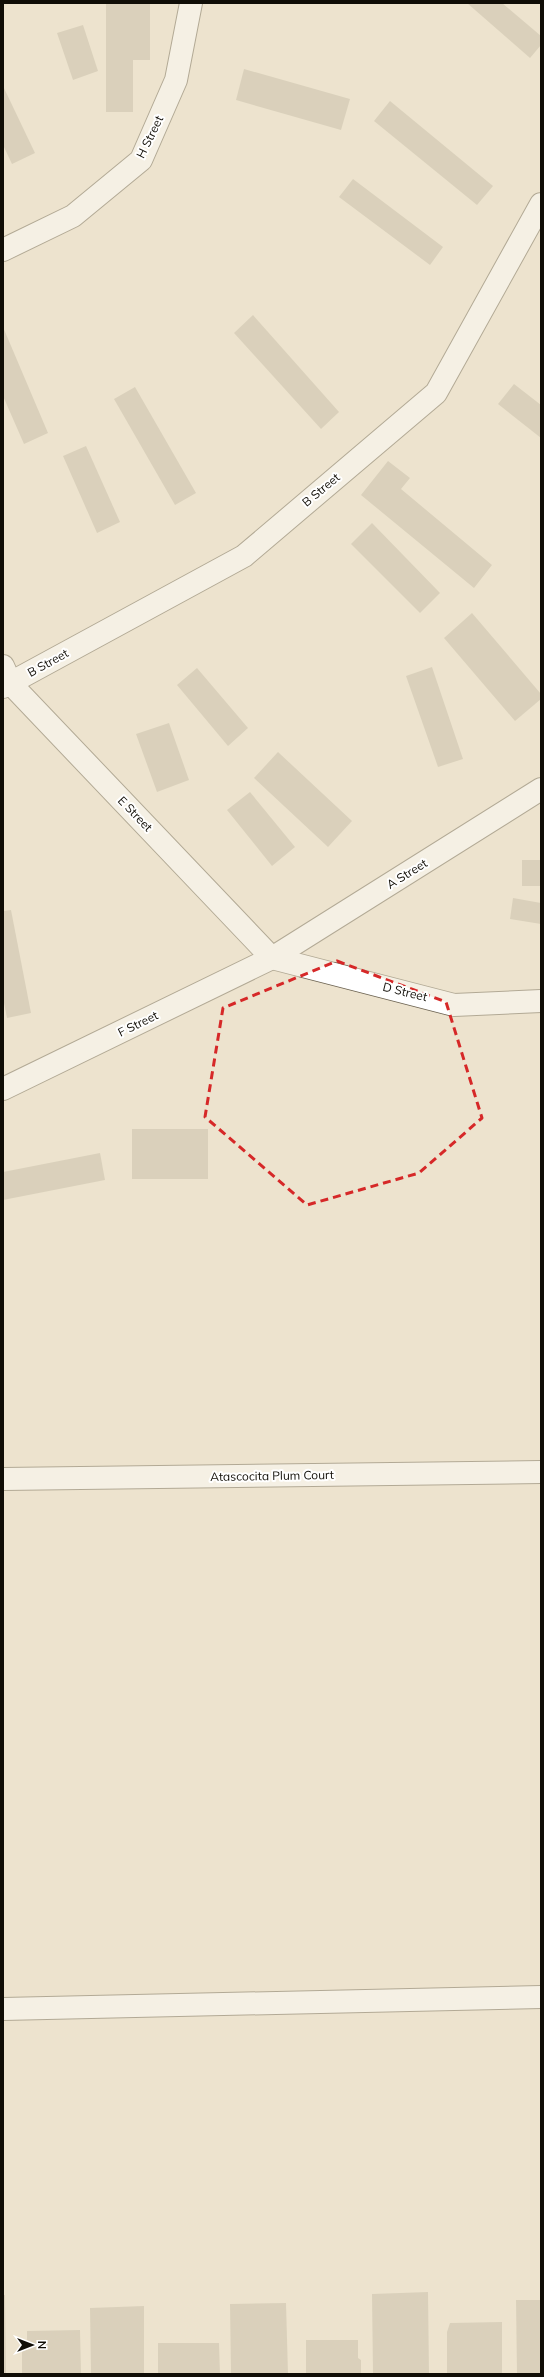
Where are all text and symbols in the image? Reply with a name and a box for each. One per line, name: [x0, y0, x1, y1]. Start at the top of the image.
street label: H Street: [133, 113, 166, 161]
street label: B Street: [299, 470, 343, 510]
street label: B Street: [25, 645, 71, 680]
street label: E Street: [115, 793, 156, 834]
street label: A Street: [384, 855, 430, 892]
street label: D Street: [381, 979, 429, 1004]
street label: F Street: [115, 1007, 160, 1040]
street label: Atascocita Plum Court: [210, 1467, 334, 1484]
north arrow: [12, 2325, 52, 2365]
text: N: [35, 2341, 49, 2349]

